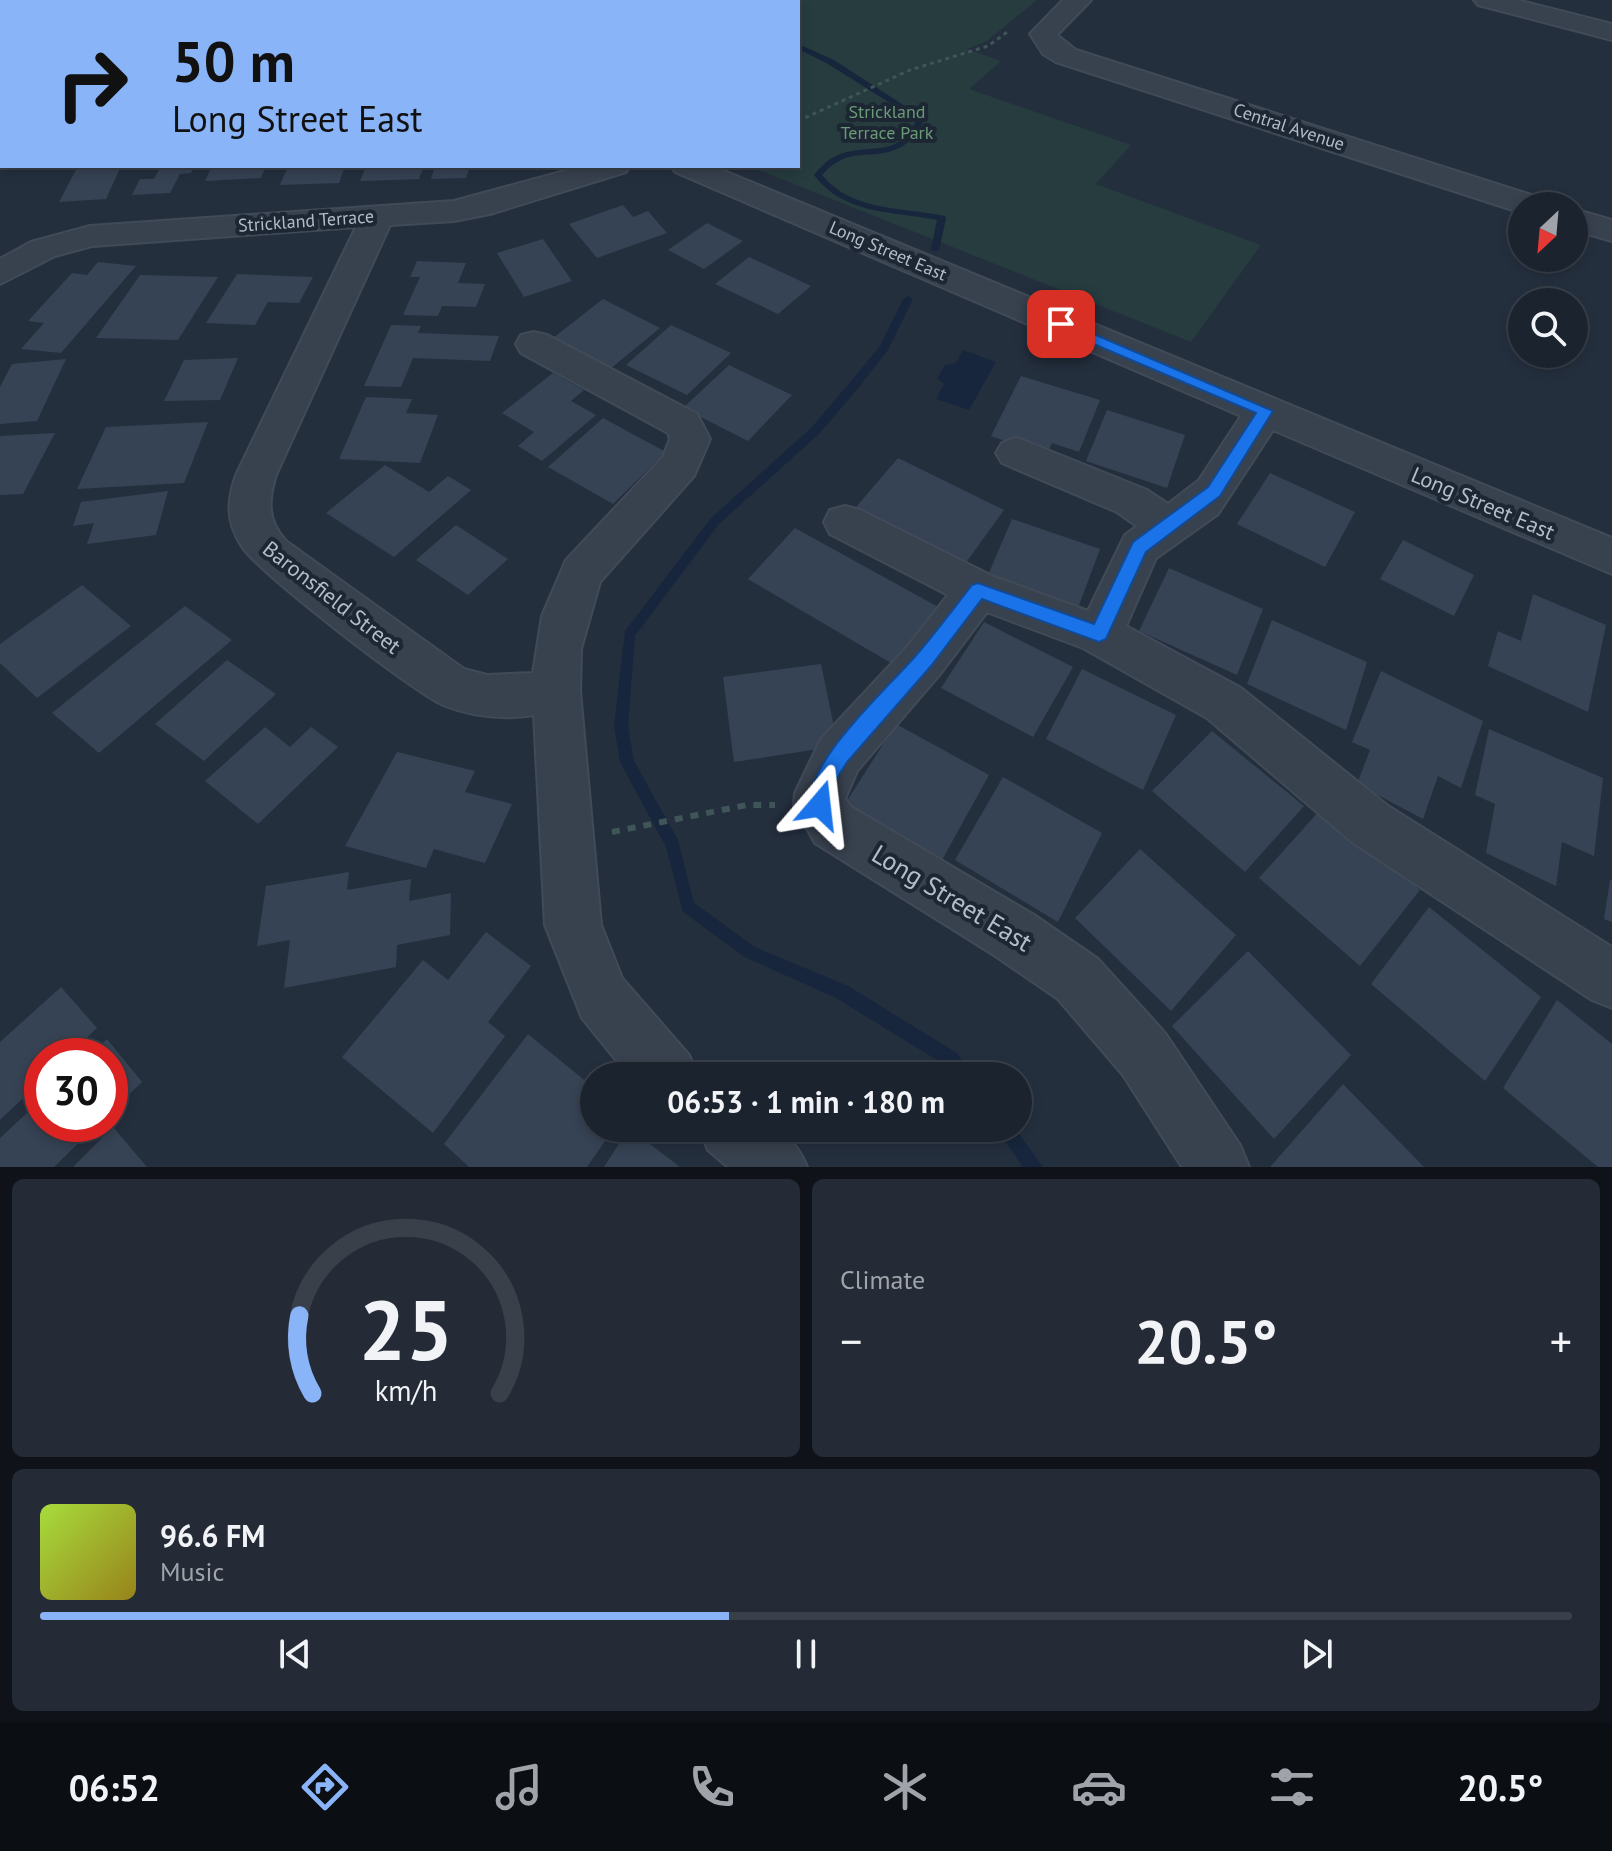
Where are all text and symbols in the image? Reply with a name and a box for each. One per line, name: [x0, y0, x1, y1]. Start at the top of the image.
text: 50 m: [172, 25, 295, 97]
icon: right: [40, 32, 144, 136]
text: Long Street East: [172, 95, 423, 142]
street label: Central Avenue: [1231, 98, 1348, 155]
park label: Strickland Terrace Park: [841, 100, 934, 144]
north arrow: [1508, 192, 1588, 272]
map controls: [1508, 192, 1588, 368]
street label: Strickland Terrace: [237, 204, 375, 237]
street label: Long Street East: [826, 215, 950, 286]
button: search: [1508, 288, 1588, 368]
pin: [1027, 290, 1095, 358]
icon: arrive: [1039, 302, 1083, 346]
street label: Long Street East: [1407, 460, 1559, 546]
street label: Baronsfield Street: [257, 534, 407, 660]
position arrow: [778, 763, 862, 847]
street label: Long Street East: [866, 837, 1038, 958]
speed limit sign: 30: [24, 1038, 128, 1142]
text: 06:53 · 1 min · 180 m: [667, 1082, 945, 1121]
text: Climate: [840, 1263, 925, 1296]
text: 25: [359, 1275, 453, 1383]
text: 20.5°: [1134, 1302, 1278, 1380]
text: −: [840, 1312, 862, 1369]
text: +: [1550, 1312, 1572, 1369]
text: km/h: [375, 1372, 437, 1409]
text: 96.6 FM: [160, 1516, 265, 1555]
text: Music: [160, 1555, 224, 1588]
icon: previous: [273, 1632, 317, 1676]
icon: pause: [784, 1632, 828, 1676]
icon: next: [1295, 1632, 1339, 1676]
icon: directions: [297, 1759, 353, 1815]
icon: music: [491, 1759, 547, 1815]
icon: phone: [684, 1759, 740, 1815]
icon: climate: [877, 1759, 933, 1815]
icon: car: [1071, 1759, 1127, 1815]
icon: filters: [1264, 1759, 1320, 1815]
text: 06:52: [69, 1764, 160, 1811]
text: 20.5°: [1457, 1764, 1543, 1811]

